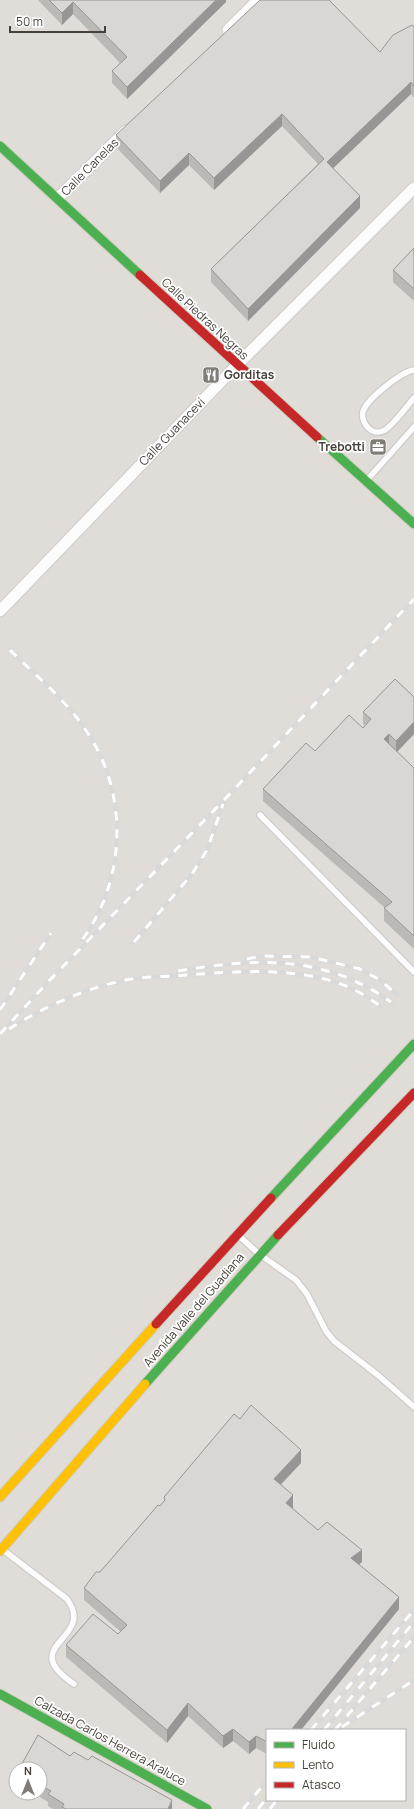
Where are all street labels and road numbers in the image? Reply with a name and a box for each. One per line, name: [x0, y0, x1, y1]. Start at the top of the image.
street label: Calle Canelas: [57, 134, 122, 199]
street label: Calle Piedras Negras: [158, 274, 253, 363]
street label: Calle Guanaceví: [135, 394, 209, 469]
street label: Avenida Valle del Guadiana: [139, 1249, 248, 1370]
street label: Calzada Carlos Herrera Araluce: [31, 1692, 189, 1789]

